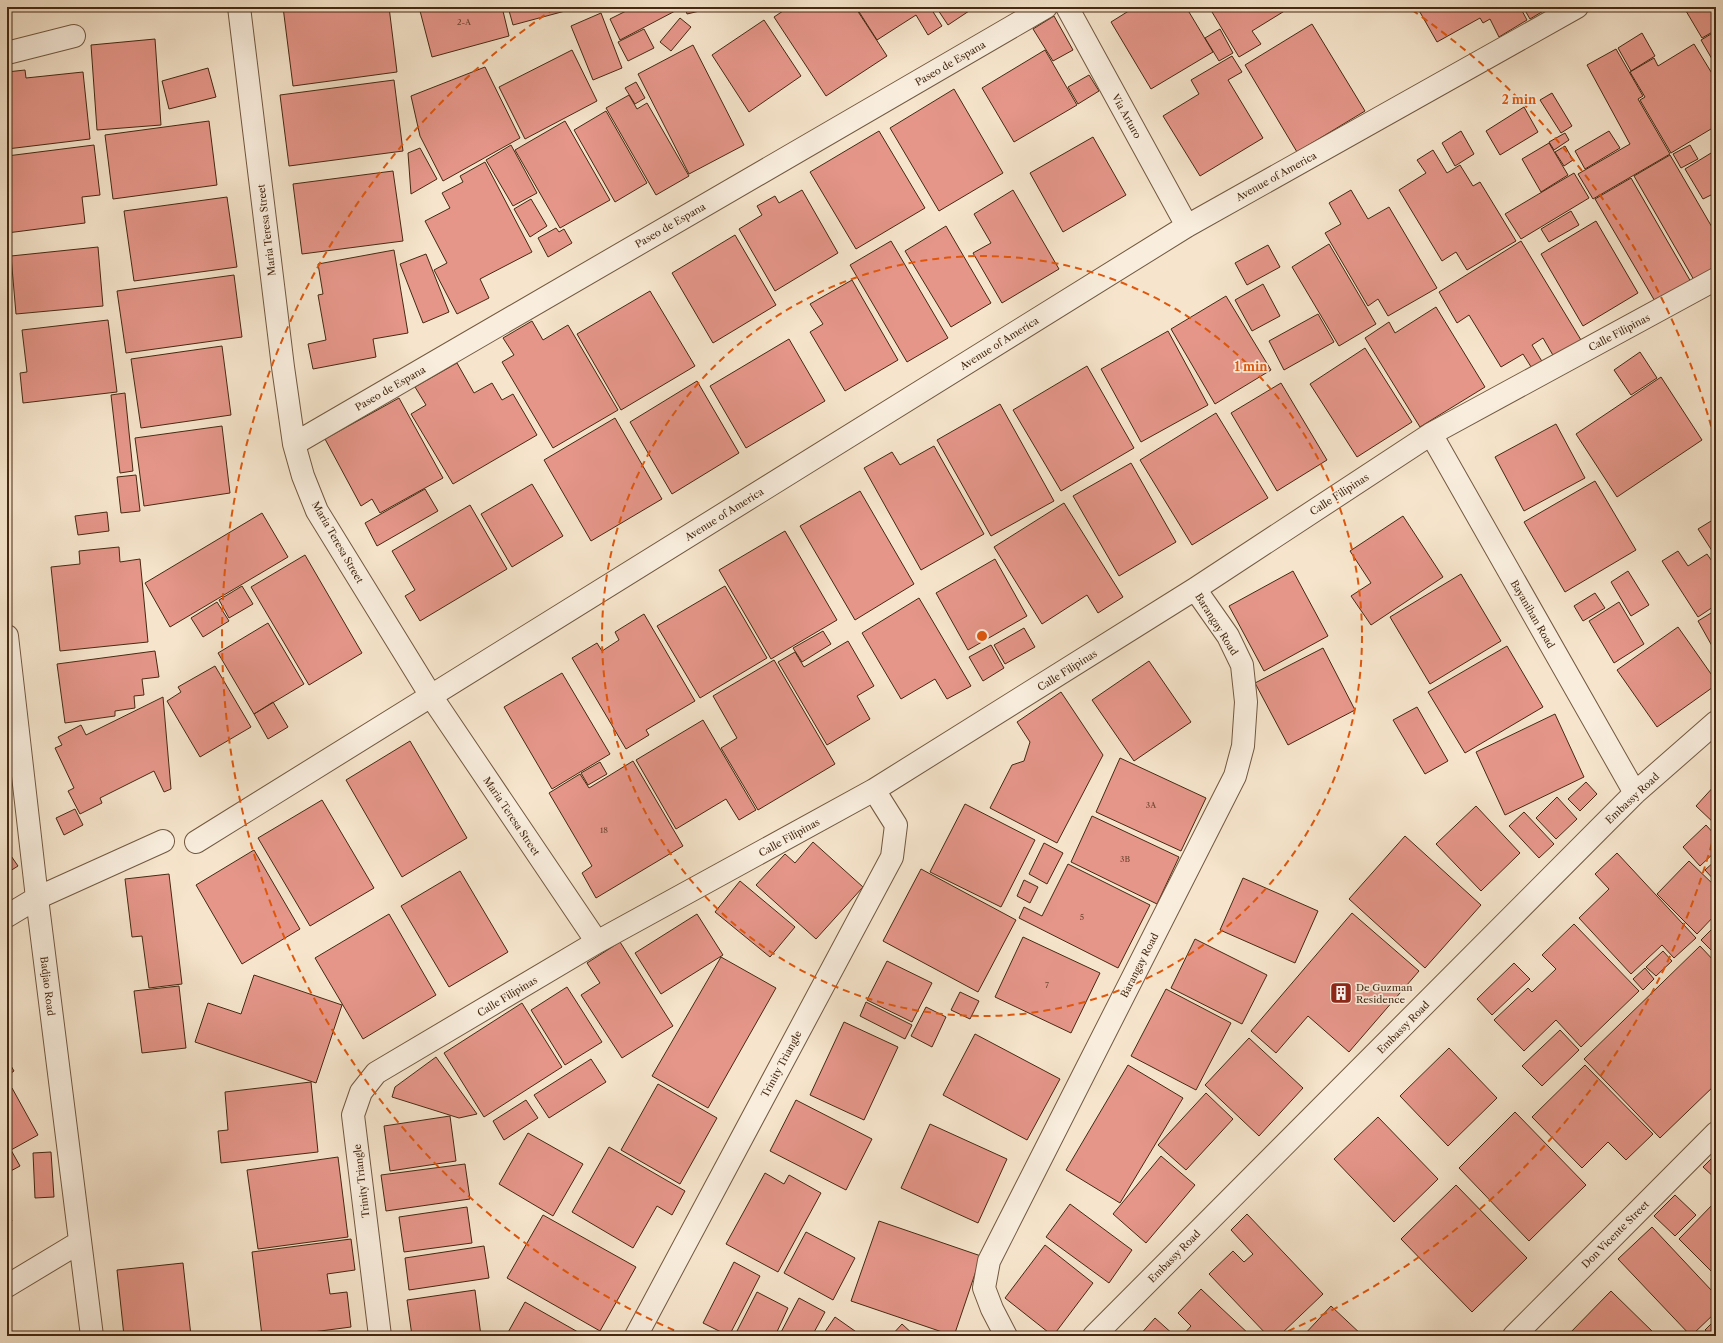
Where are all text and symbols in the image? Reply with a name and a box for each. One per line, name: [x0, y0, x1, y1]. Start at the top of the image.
house number: 2-A: [457, 17, 472, 27]
street label: Paseo de Espana: [913, 38, 988, 89]
street label: Via Arturo: [1108, 91, 1144, 141]
text: 2 min: [1502, 92, 1537, 107]
street label: Avenue of America: [1233, 149, 1319, 204]
street label: Maria Teresa Street: [254, 183, 279, 277]
street label: Paseo de Espana: [633, 200, 708, 251]
street label: Calle Filipinas: [1586, 311, 1652, 354]
street label: Avenue of America: [957, 314, 1042, 373]
text: 1 min: [1235, 359, 1268, 374]
street label: Paseo de Espana: [353, 363, 428, 414]
street label: Calle Filipinas: [1307, 470, 1371, 518]
street label: Avenue of America: [682, 485, 767, 544]
street label: Maria Teresa Street: [309, 499, 367, 586]
street label: Bayanihan Road: [1508, 578, 1557, 651]
street label: Barangay Road: [1192, 591, 1241, 658]
centre of rings: [975, 629, 989, 643]
street label: Calle Filipinas: [1035, 647, 1099, 694]
street label: Embassy Road: [1603, 770, 1662, 827]
street label: Maria Teresa Street: [480, 774, 543, 859]
house number: 3A: [1146, 800, 1157, 810]
street label: Calle Filipinas: [756, 815, 822, 860]
house number: 18: [600, 825, 608, 835]
house number: 3B: [1120, 854, 1130, 864]
house number: 5: [1080, 912, 1084, 922]
street label: Barangay Road: [1118, 931, 1161, 1000]
street label: Badjao Road: [37, 955, 58, 1017]
street label: Calle Filipinas: [475, 973, 540, 1019]
house number: 7: [1045, 980, 1049, 990]
building icon: De Guzman Residence: [1328, 980, 1354, 1006]
place label: De Guzman Residence: [1356, 981, 1413, 1006]
street label: Embassy Road: [1374, 998, 1432, 1056]
street label: Trinity Triangle: [758, 1028, 805, 1100]
street label: Trinity Triangle: [350, 1143, 372, 1219]
street label: Don Vicente Street: [1579, 1198, 1652, 1271]
street label: Embassy Road: [1145, 1227, 1203, 1285]

